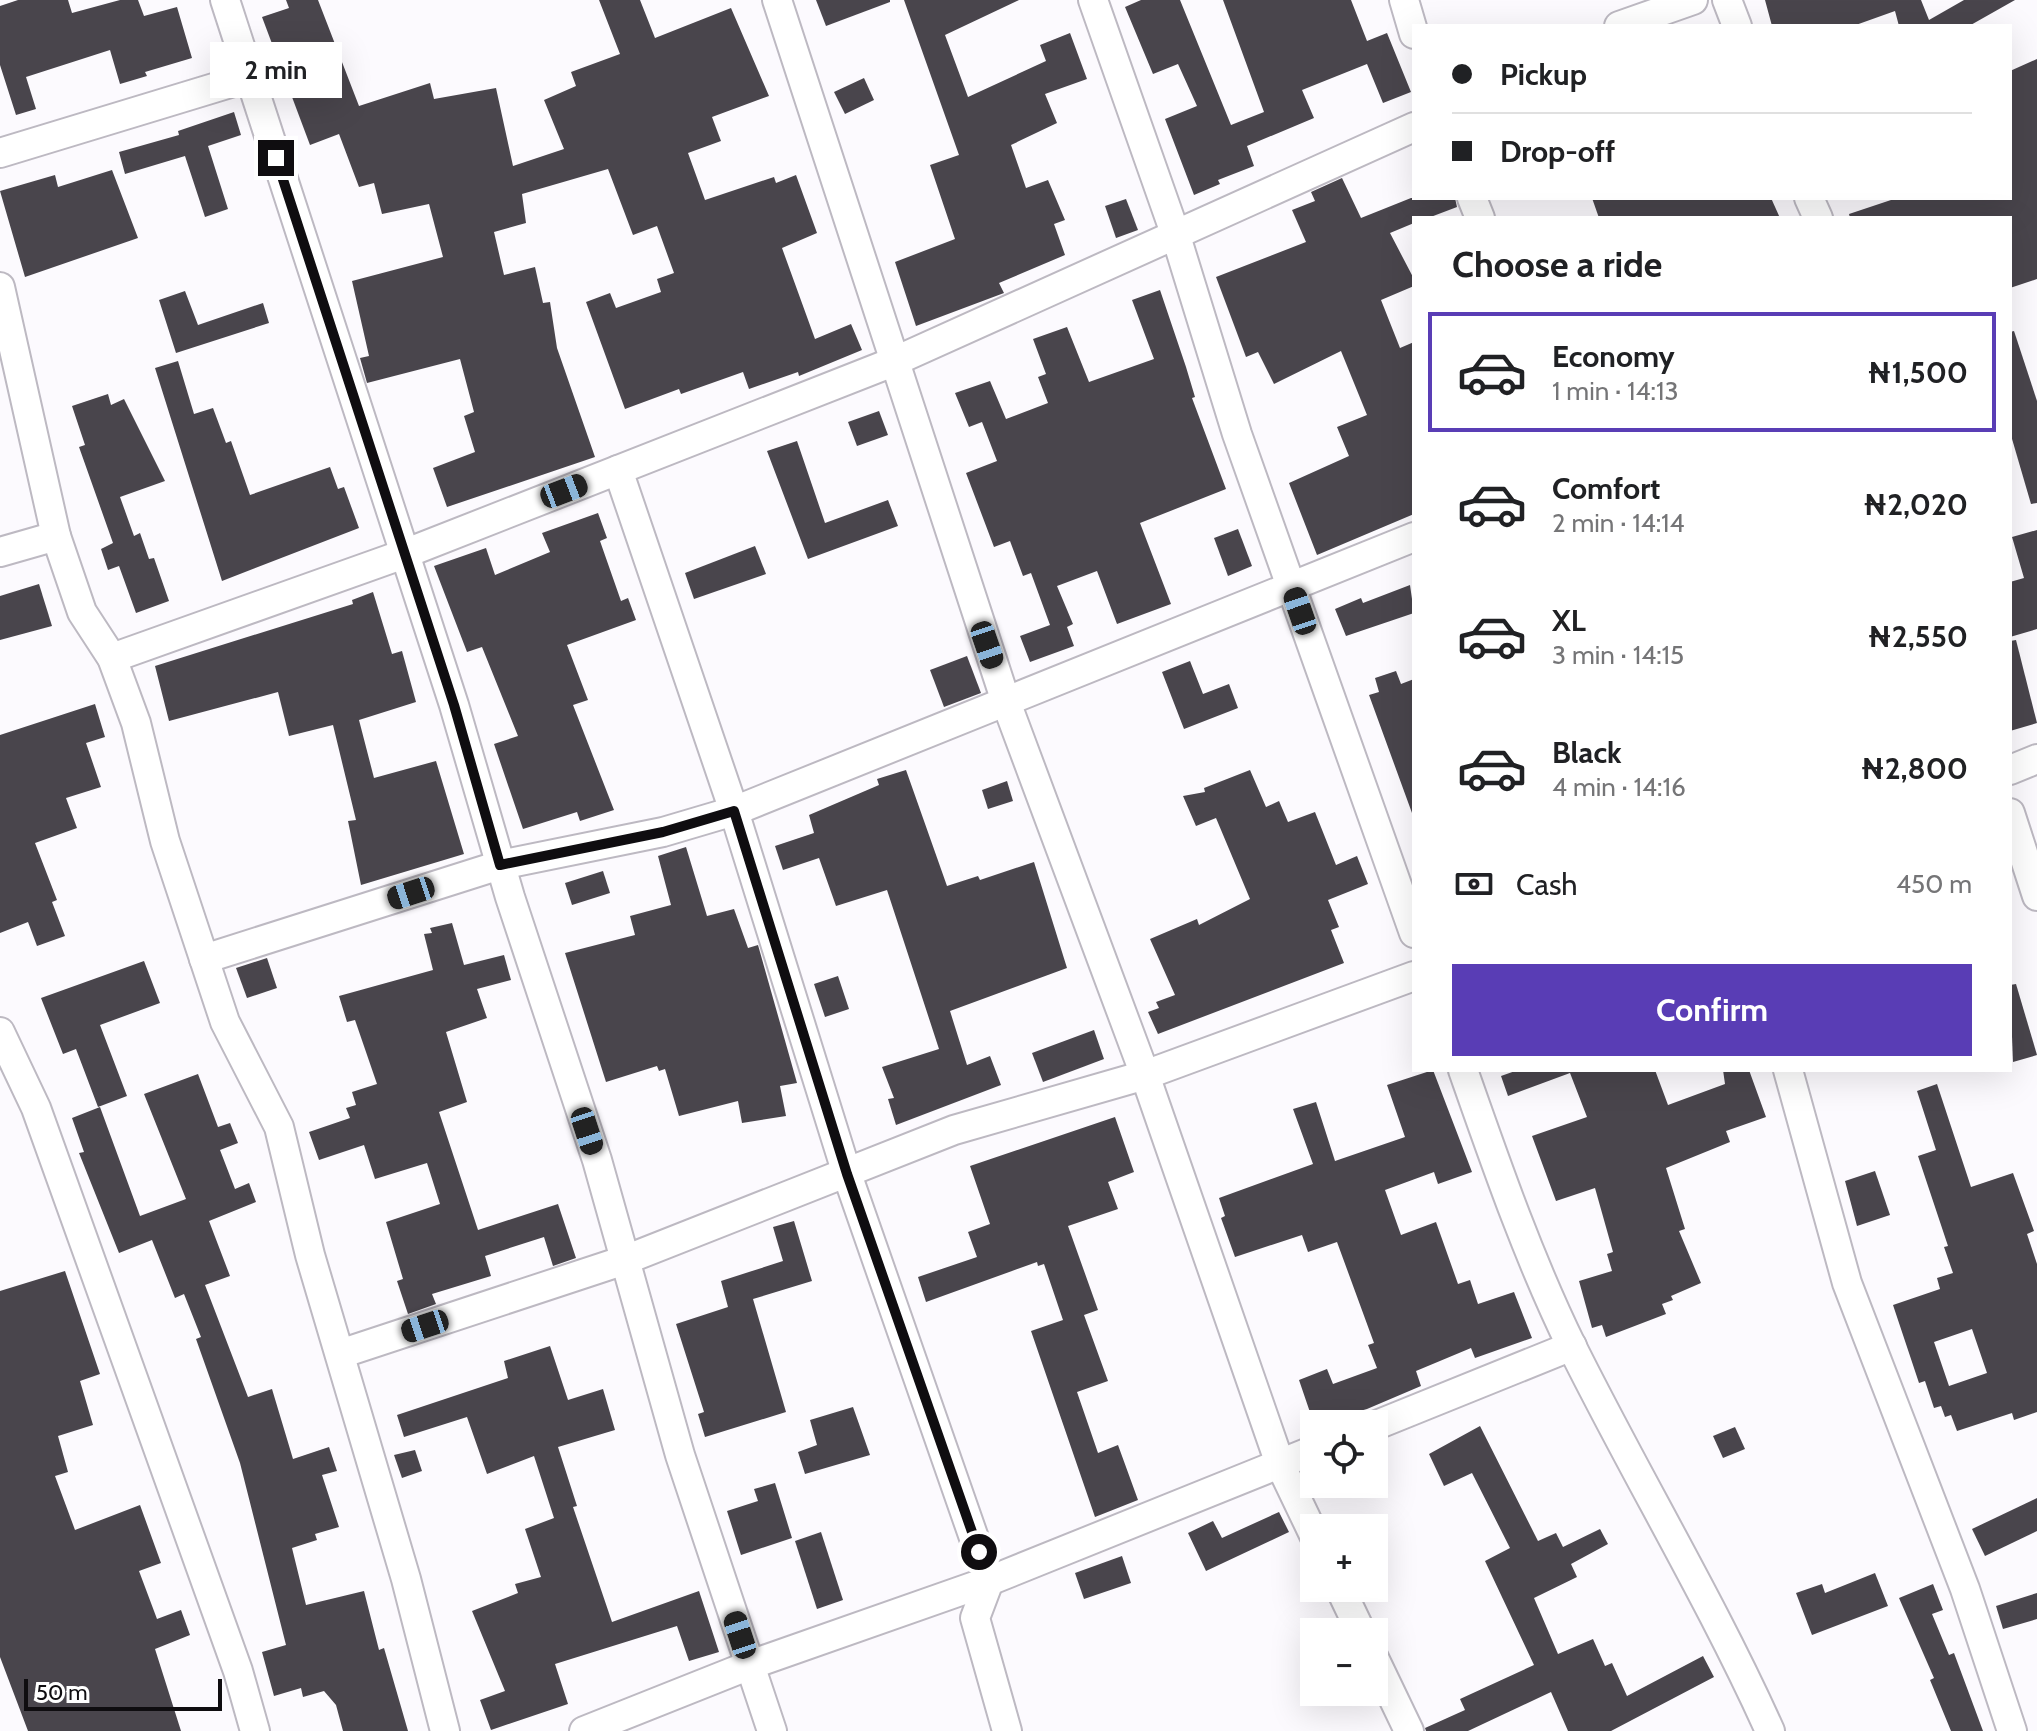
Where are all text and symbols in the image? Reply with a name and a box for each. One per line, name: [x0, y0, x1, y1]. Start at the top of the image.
callout: 2 min: [210, 42, 342, 98]
text: 2 min: [245, 54, 307, 86]
text: Pickup: [1500, 56, 1587, 93]
text: Drop-off: [1500, 133, 1615, 170]
route end: [258, 140, 294, 176]
text: Choose a ride: [1452, 242, 1662, 286]
icon: car: [1456, 336, 1528, 408]
text: Economy: [1552, 338, 1675, 375]
text: ₦1,500: [1867, 354, 1968, 391]
text: 1 min · 14:13: [1552, 375, 1679, 407]
icon: car: [1456, 468, 1528, 540]
text: Comfort: [1552, 470, 1660, 507]
car: [537, 471, 591, 511]
text: ₦2,020: [1863, 486, 1968, 523]
text: 2 min · 14:14: [1552, 507, 1685, 539]
car: [1281, 584, 1319, 638]
icon: car: [1456, 600, 1528, 672]
text: XL: [1552, 602, 1586, 639]
car: [968, 618, 1006, 672]
text: ₦2,550: [1868, 618, 1968, 655]
text: 3 min · 14:15: [1552, 639, 1684, 671]
icon: car: [1456, 732, 1528, 804]
text: Black: [1552, 734, 1622, 771]
text: ₦2,800: [1860, 750, 1968, 787]
text: 4 min · 14:16: [1552, 771, 1686, 803]
icon: cash: [1452, 862, 1496, 906]
text: Cash: [1516, 866, 1578, 903]
text: 450 m: [1896, 868, 1972, 900]
car: [384, 874, 438, 912]
button: Confirm: [1452, 964, 1972, 1056]
car: [568, 1104, 606, 1158]
car: [398, 1307, 452, 1345]
map controls: [1300, 1410, 1388, 1706]
button: locate: [1300, 1410, 1388, 1498]
button: +: [1300, 1514, 1388, 1602]
route start: [961, 1534, 997, 1570]
car: [721, 1608, 759, 1662]
button: −: [1300, 1618, 1388, 1706]
scale bar: [24, 1675, 222, 1711]
text: 50 m: [36, 1679, 88, 1706]

